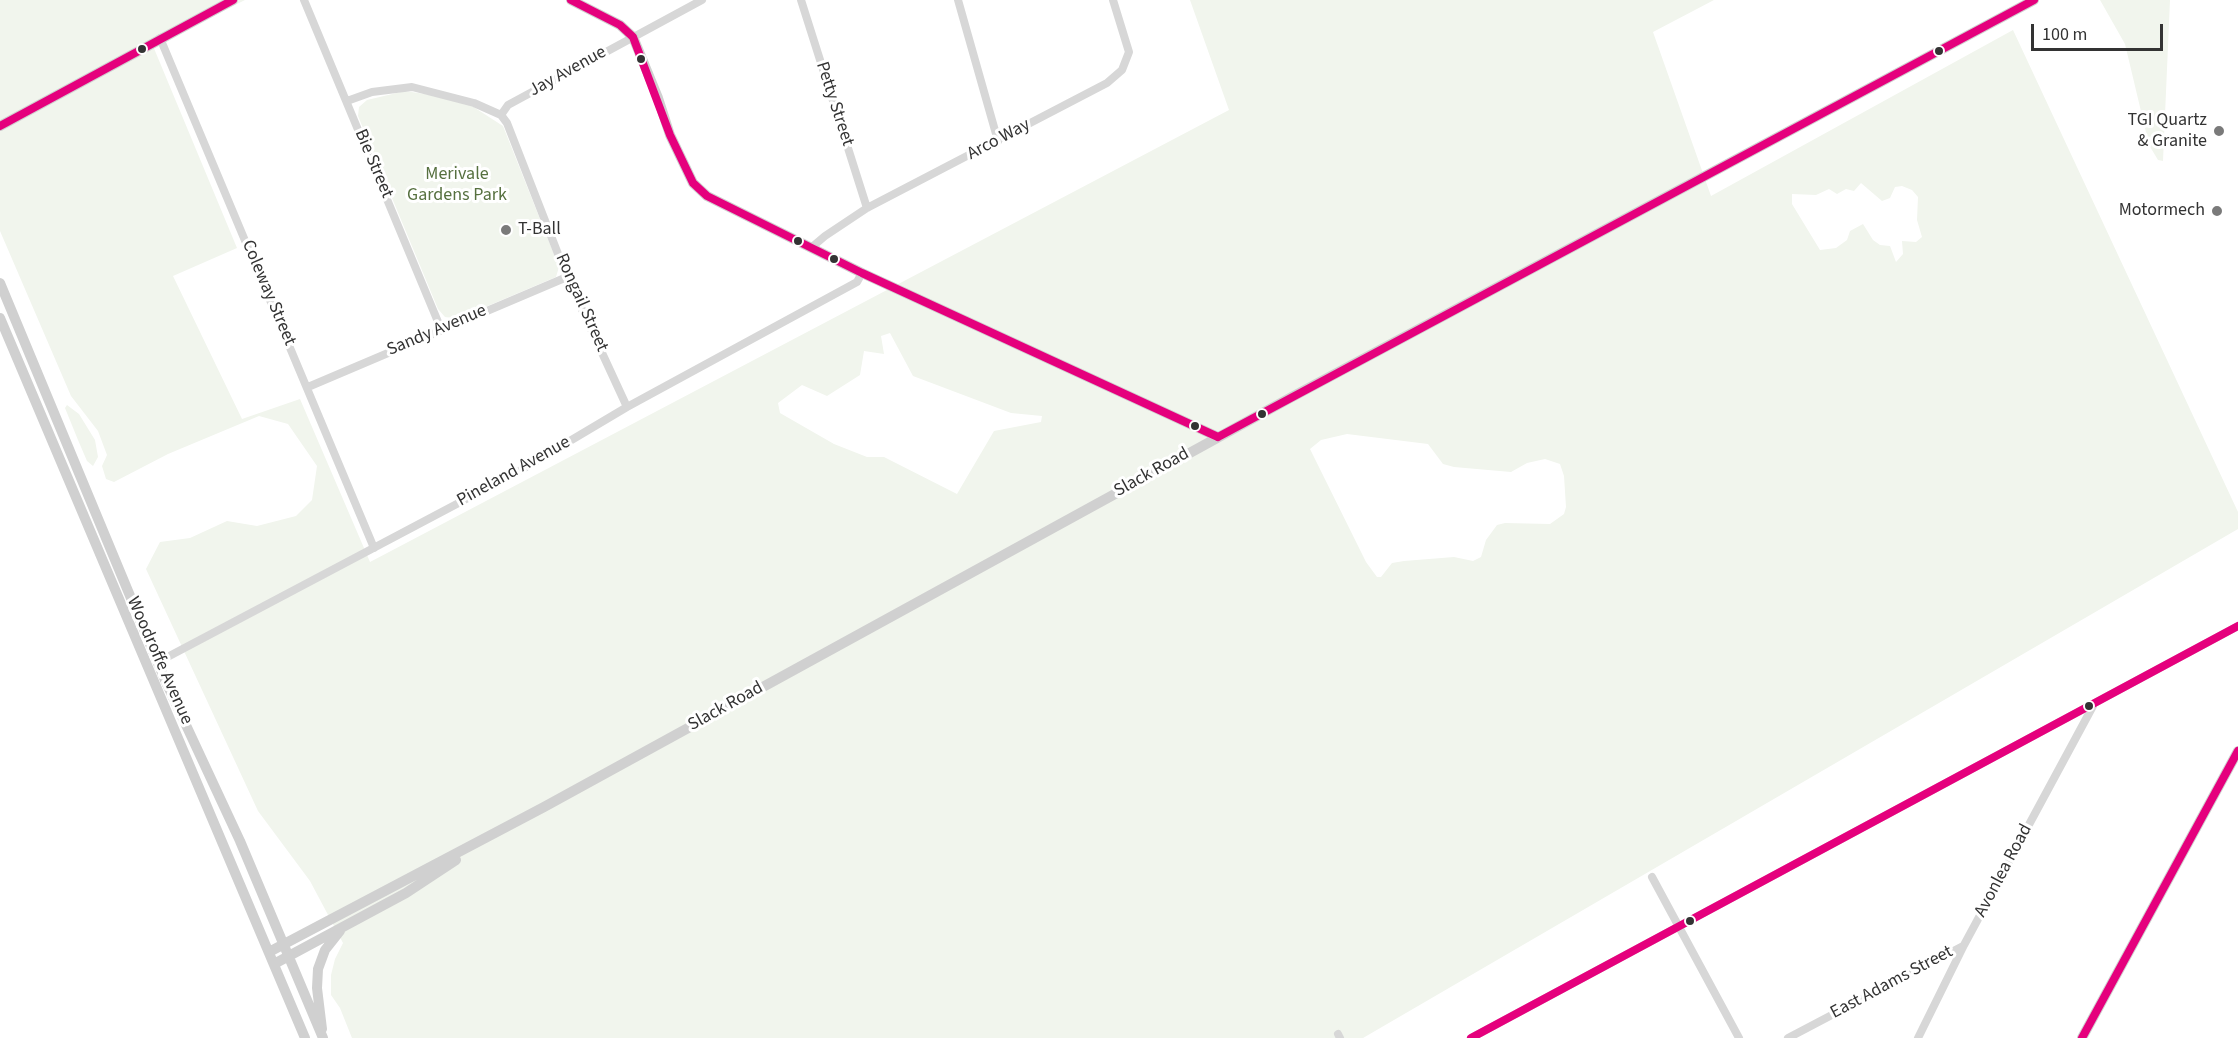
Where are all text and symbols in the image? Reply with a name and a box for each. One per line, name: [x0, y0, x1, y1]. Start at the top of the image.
scale bar: [2034, 12, 2166, 50]
text: 100 m: [2042, 22, 2087, 47]
street label: Jay Avenue: [526, 42, 610, 102]
unlabelled marker: [136, 43, 148, 55]
unlabelled marker: [1933, 45, 1945, 57]
unlabelled marker: [635, 53, 647, 65]
street label: Petty Street: [810, 59, 858, 149]
place label: TGI Quartz & Granite: [2128, 110, 2207, 152]
street label: Arco Way: [964, 114, 1034, 166]
marker: TGI Quartz & Granite: [2212, 124, 2226, 138]
street label: Bie Street: [349, 126, 397, 202]
park label: Merivale Gardens Park: [407, 164, 507, 207]
place label: Motormech: [2119, 200, 2205, 222]
marker: Motormech: [2210, 204, 2224, 218]
place label: T-Ball: [518, 219, 561, 241]
marker: T-Ball: [499, 223, 513, 237]
unlabelled marker: [792, 235, 804, 247]
street label: Coleway Street: [236, 237, 300, 349]
street label: Rongail Street: [550, 251, 612, 355]
unlabelled marker: [828, 253, 840, 265]
street label: Sandy Avenue: [384, 300, 490, 362]
unlabelled marker: [1256, 408, 1268, 420]
unlabelled marker: [1189, 420, 1201, 432]
street label: Pineland Avenue: [454, 432, 574, 512]
street label: Slack Road: [1111, 444, 1193, 502]
street label: Woodroffe Avenue: [121, 594, 197, 728]
street label: Slack Road: [685, 678, 767, 736]
unlabelled marker: [2083, 700, 2095, 712]
street label: Avonlea Road: [1970, 821, 2038, 921]
unlabelled marker: [1684, 915, 1696, 927]
street label: East Adams Street: [1827, 942, 1957, 1024]

